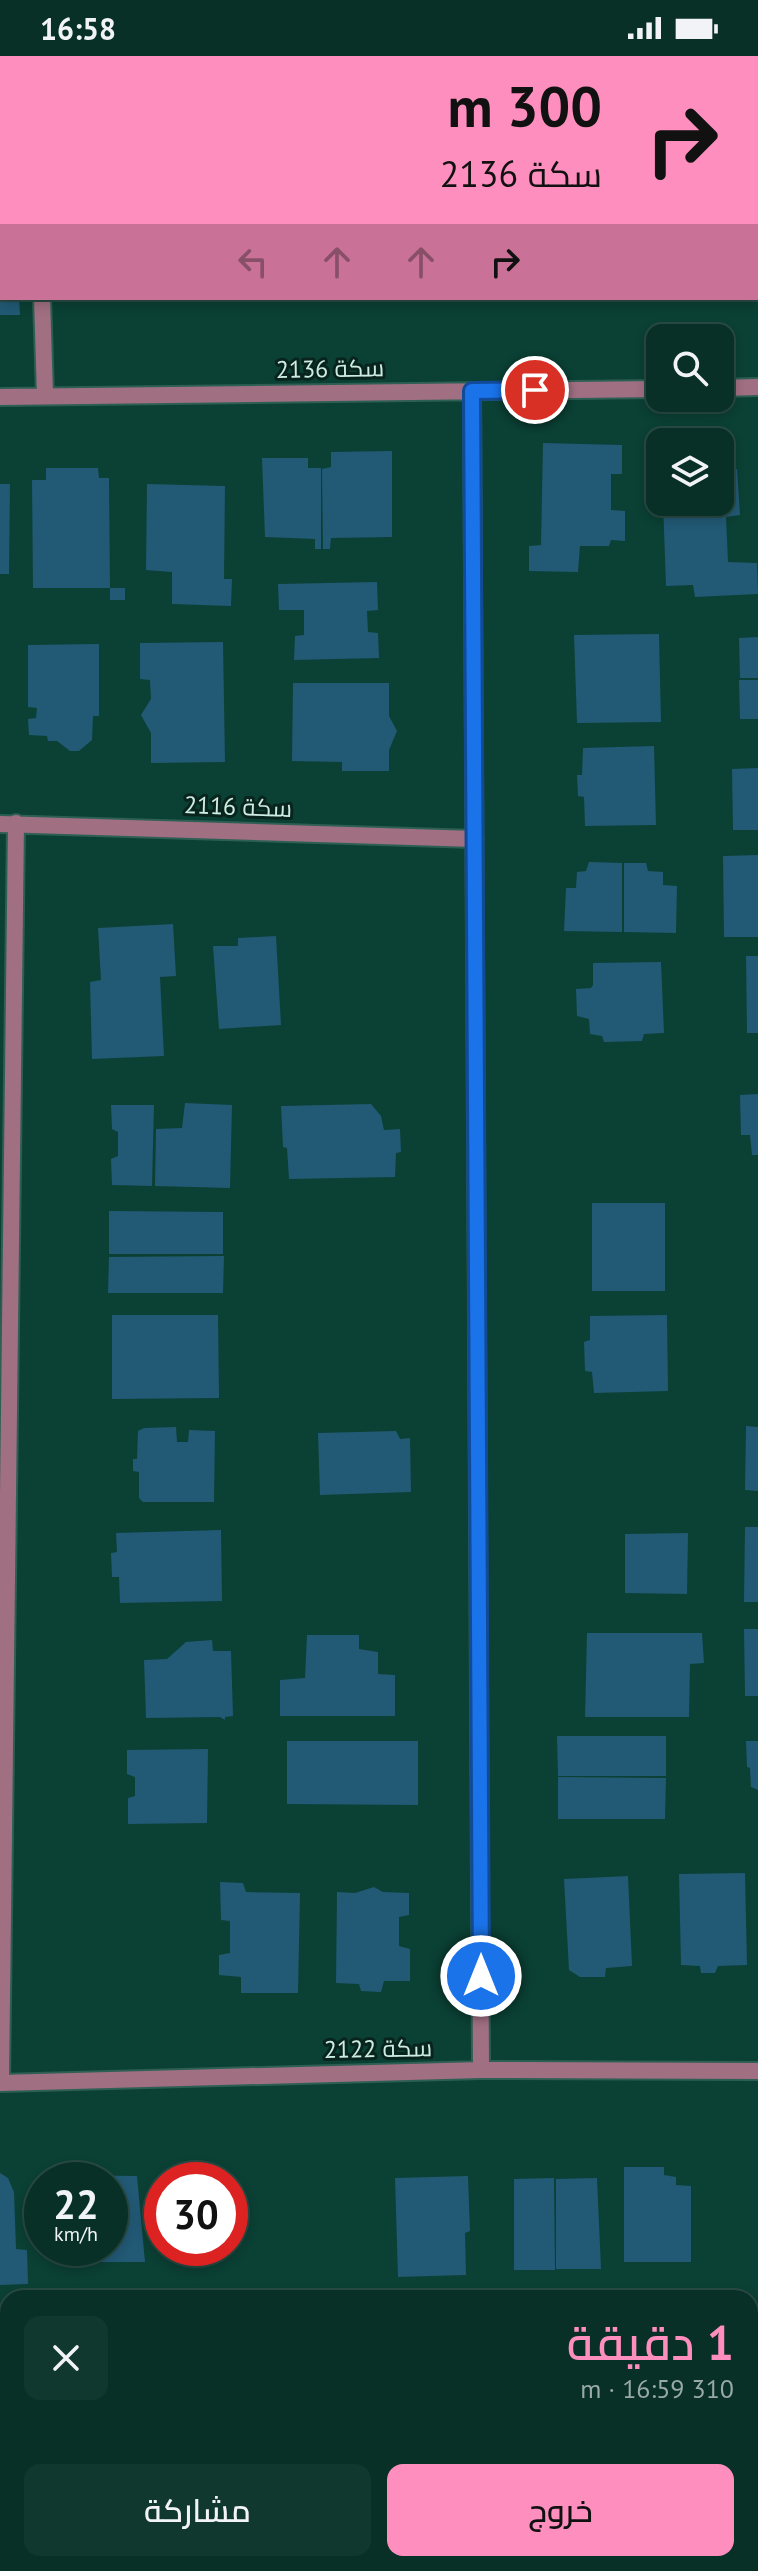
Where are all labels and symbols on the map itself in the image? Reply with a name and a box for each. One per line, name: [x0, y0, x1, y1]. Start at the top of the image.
street label: سكة 2136: [276, 352, 384, 385]
pin: [501, 356, 569, 424]
street label: سكة 2116: [183, 789, 293, 824]
position arrow: [439, 1934, 523, 2018]
street label: سكة 2122: [324, 2032, 432, 2065]
speed limit sign: 30: [144, 2162, 248, 2266]

